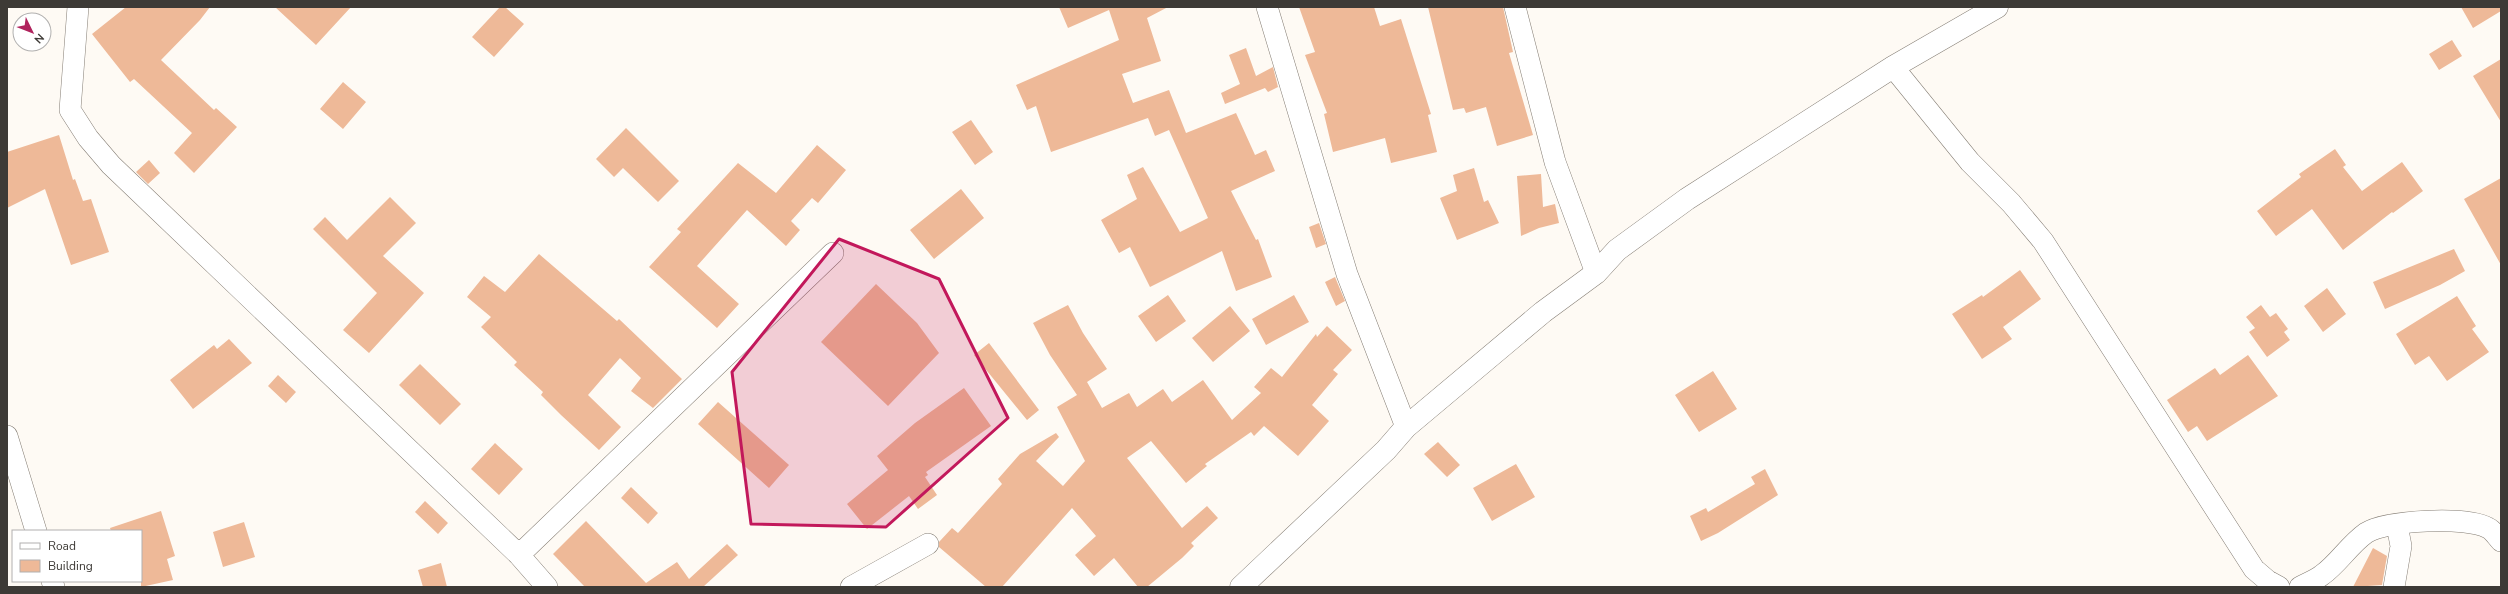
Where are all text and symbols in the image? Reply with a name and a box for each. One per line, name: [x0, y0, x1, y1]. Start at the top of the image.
north arrow: [12, 12, 52, 52]
text: N: [31, 30, 47, 47]
legend: [12, 530, 142, 582]
text: Road: [48, 538, 76, 554]
text: Building: [48, 558, 93, 574]

